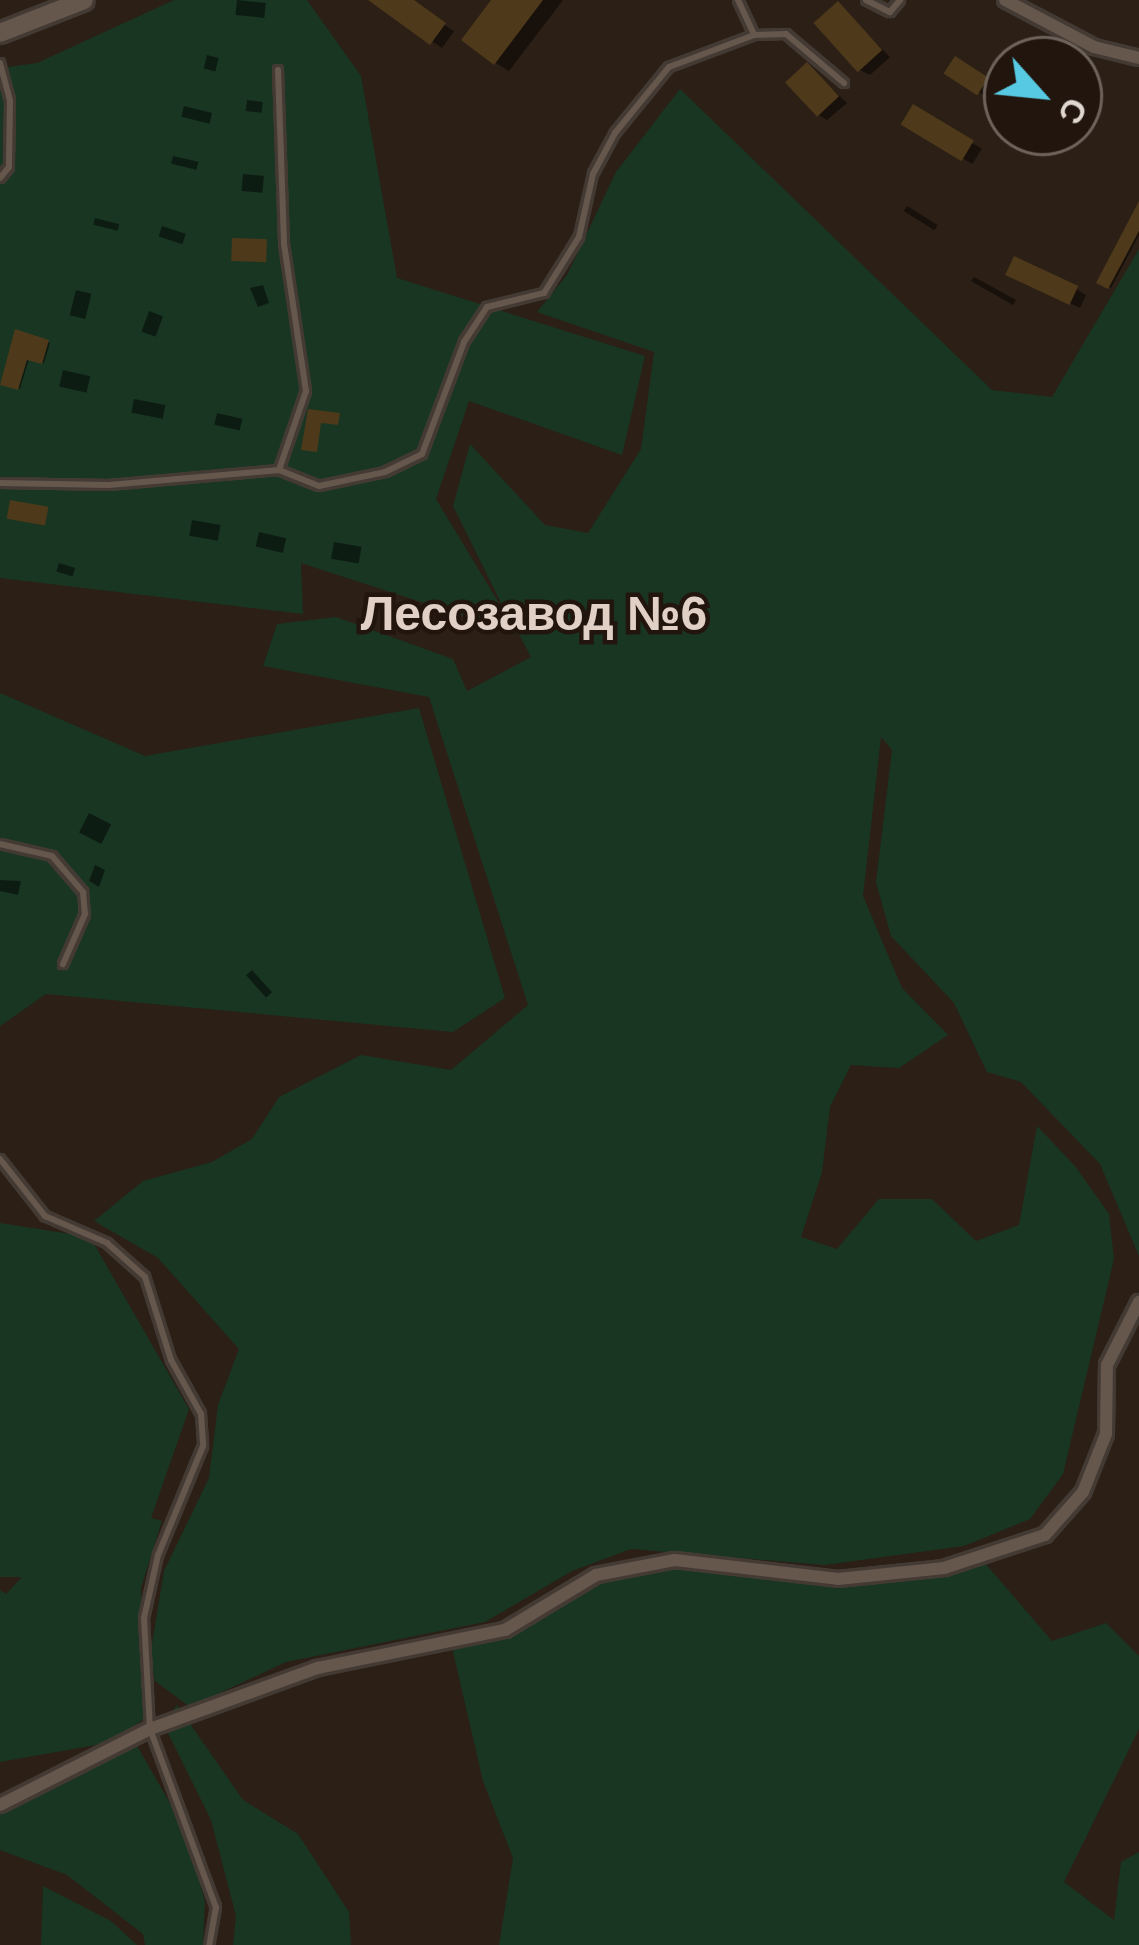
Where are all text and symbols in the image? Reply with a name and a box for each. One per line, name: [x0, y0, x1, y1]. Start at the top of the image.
north arrow: [983, 36, 1103, 156]
text: С: [1051, 92, 1095, 130]
district label: Лесозавод №6: [361, 585, 707, 643]

